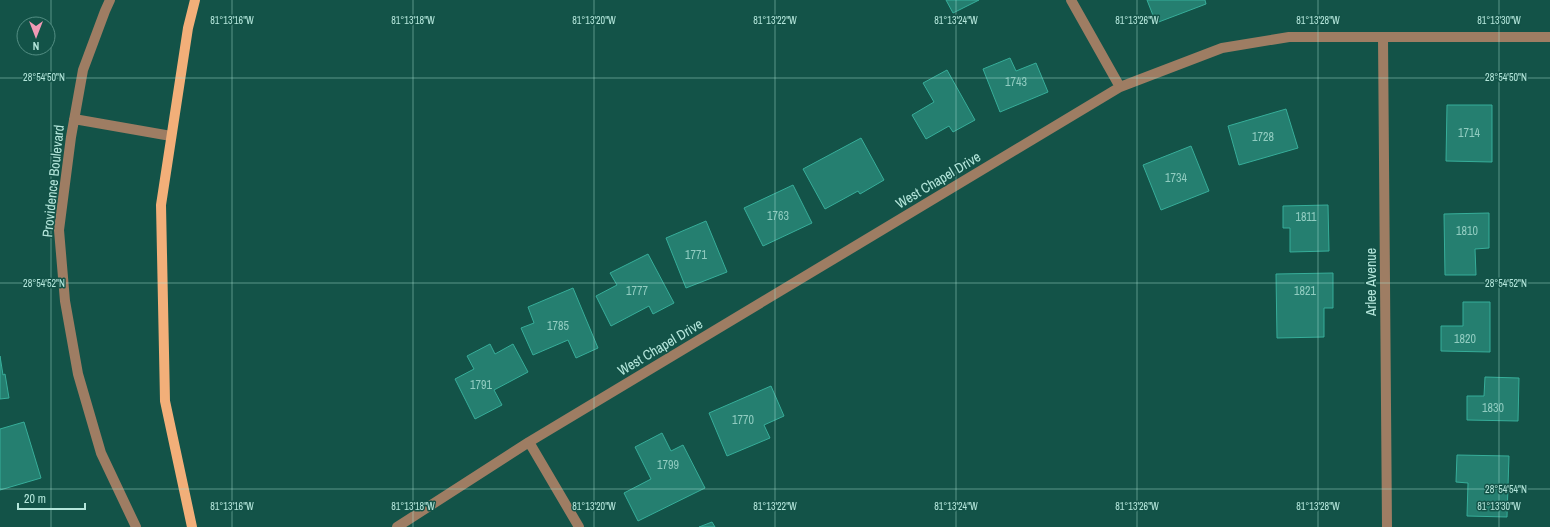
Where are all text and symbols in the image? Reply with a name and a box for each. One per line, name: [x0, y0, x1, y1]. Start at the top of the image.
text: 81°13'16"W: [210, 14, 254, 27]
text: 81°13'18"W: [391, 14, 435, 27]
text: 81°13'20"W: [572, 14, 616, 27]
text: 81°13'22"W: [753, 14, 797, 27]
text: 81°13'24"W: [934, 14, 978, 27]
text: 81°13'26"W: [1115, 14, 1159, 27]
text: 81°13'28"W: [1296, 14, 1340, 27]
text: 81°13'30"W: [1477, 14, 1521, 27]
north arrow: [16, 16, 56, 56]
text: N: [33, 39, 39, 53]
text: 28°54'50"N: [23, 71, 65, 84]
text: 28°54'50"N: [1485, 71, 1527, 84]
house number: 1743: [1005, 74, 1027, 90]
street label: Providence Boulevard: [38, 124, 68, 238]
house number: 1714: [1458, 125, 1480, 141]
house number: 1728: [1252, 129, 1274, 145]
street label: West Chapel Drive: [892, 148, 984, 212]
house number: 1734: [1165, 170, 1187, 186]
house number: 1763: [767, 208, 789, 224]
house number: 1811: [1295, 209, 1317, 225]
house number: 1810: [1456, 223, 1478, 239]
house number: 1771: [685, 247, 707, 263]
street label: Arlee Avenue: [1362, 248, 1380, 317]
text: 28°54'52"N: [23, 277, 65, 290]
text: 28°54'52"N: [1485, 277, 1527, 290]
house number: 1777: [626, 283, 648, 299]
house number: 1821: [1294, 283, 1316, 299]
street label: West Chapel Drive: [614, 315, 706, 379]
house number: 1785: [547, 318, 569, 334]
house number: 1820: [1454, 331, 1476, 347]
house number: 1791: [470, 377, 492, 393]
house number: 1830: [1482, 400, 1504, 416]
house number: 1770: [732, 412, 754, 428]
house number: 1799: [657, 457, 679, 473]
text: 28°54'54"N: [1485, 483, 1527, 496]
scale bar: [18, 485, 85, 511]
text: 20 m: [24, 491, 46, 507]
text: 81°13'16"W: [210, 500, 254, 513]
text: 81°13'18"W: [391, 500, 435, 513]
text: 81°13'20"W: [572, 500, 616, 513]
text: 81°13'22"W: [753, 500, 797, 513]
text: 81°13'24"W: [934, 500, 978, 513]
text: 81°13'26"W: [1115, 500, 1159, 513]
text: 81°13'28"W: [1296, 500, 1340, 513]
text: 81°13'30"W: [1477, 500, 1521, 513]

